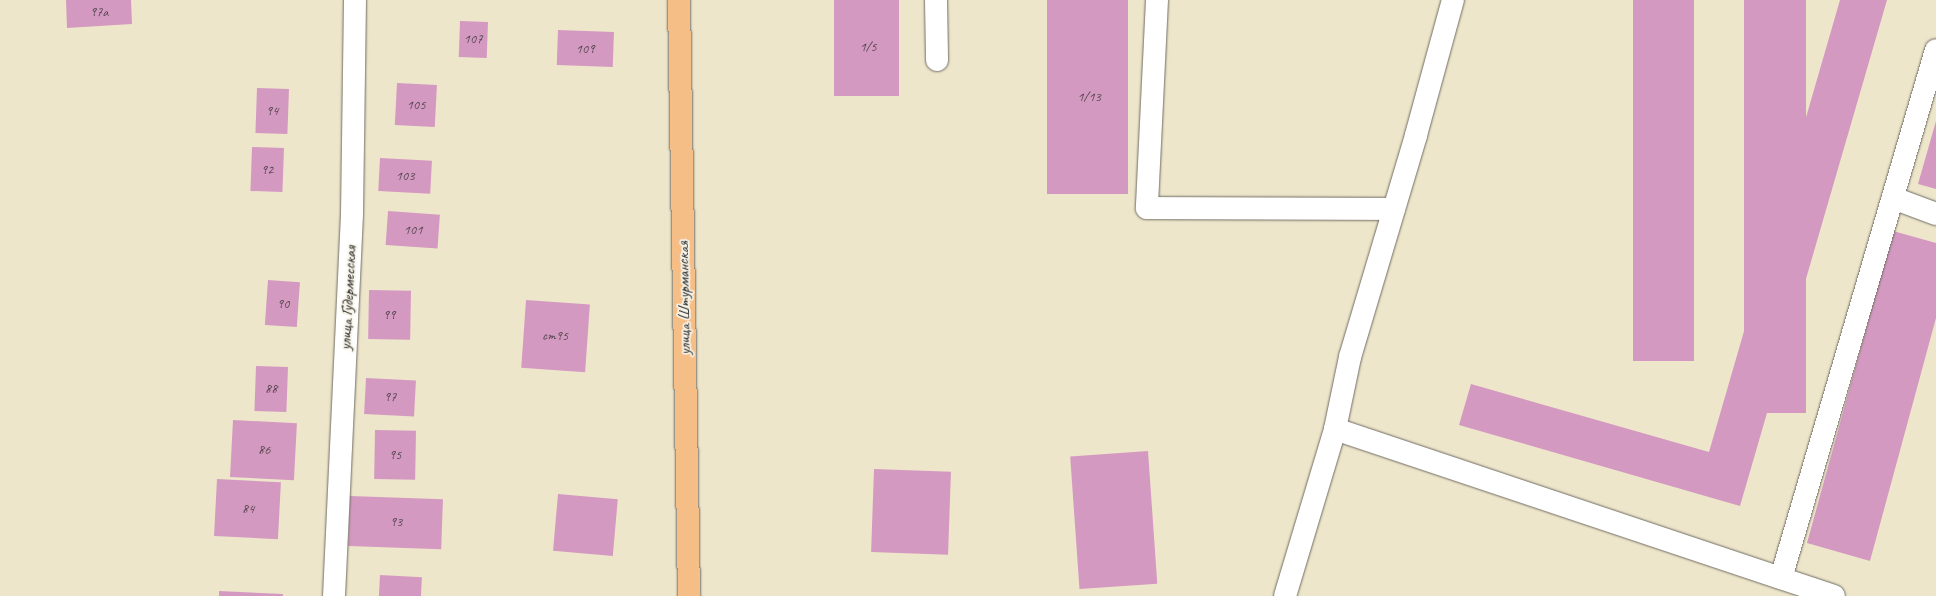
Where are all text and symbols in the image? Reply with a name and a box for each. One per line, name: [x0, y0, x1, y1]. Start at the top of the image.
house number: 97а: [90, 4, 108, 20]
house number: 107: [464, 31, 482, 47]
house number: 1/5: [859, 39, 877, 55]
house number: 109: [576, 41, 594, 57]
house number: 1/13: [1077, 89, 1101, 105]
house number: 105: [407, 97, 425, 113]
house number: 94: [266, 103, 278, 119]
house number: 92: [261, 162, 273, 178]
house number: 103: [396, 168, 414, 184]
house number: 101: [404, 222, 422, 238]
street label: улица Штурманская: [673, 242, 695, 354]
street label: улица Гудермесская: [336, 246, 360, 350]
house number: 90: [277, 296, 289, 312]
house number: 99: [383, 307, 395, 323]
house number: ст95: [542, 328, 568, 344]
house number: 88: [265, 381, 277, 397]
house number: 97: [384, 389, 396, 405]
house number: 86: [258, 442, 270, 458]
house number: 95: [389, 447, 401, 463]
house number: 84: [242, 501, 254, 517]
house number: 93: [390, 514, 402, 530]

